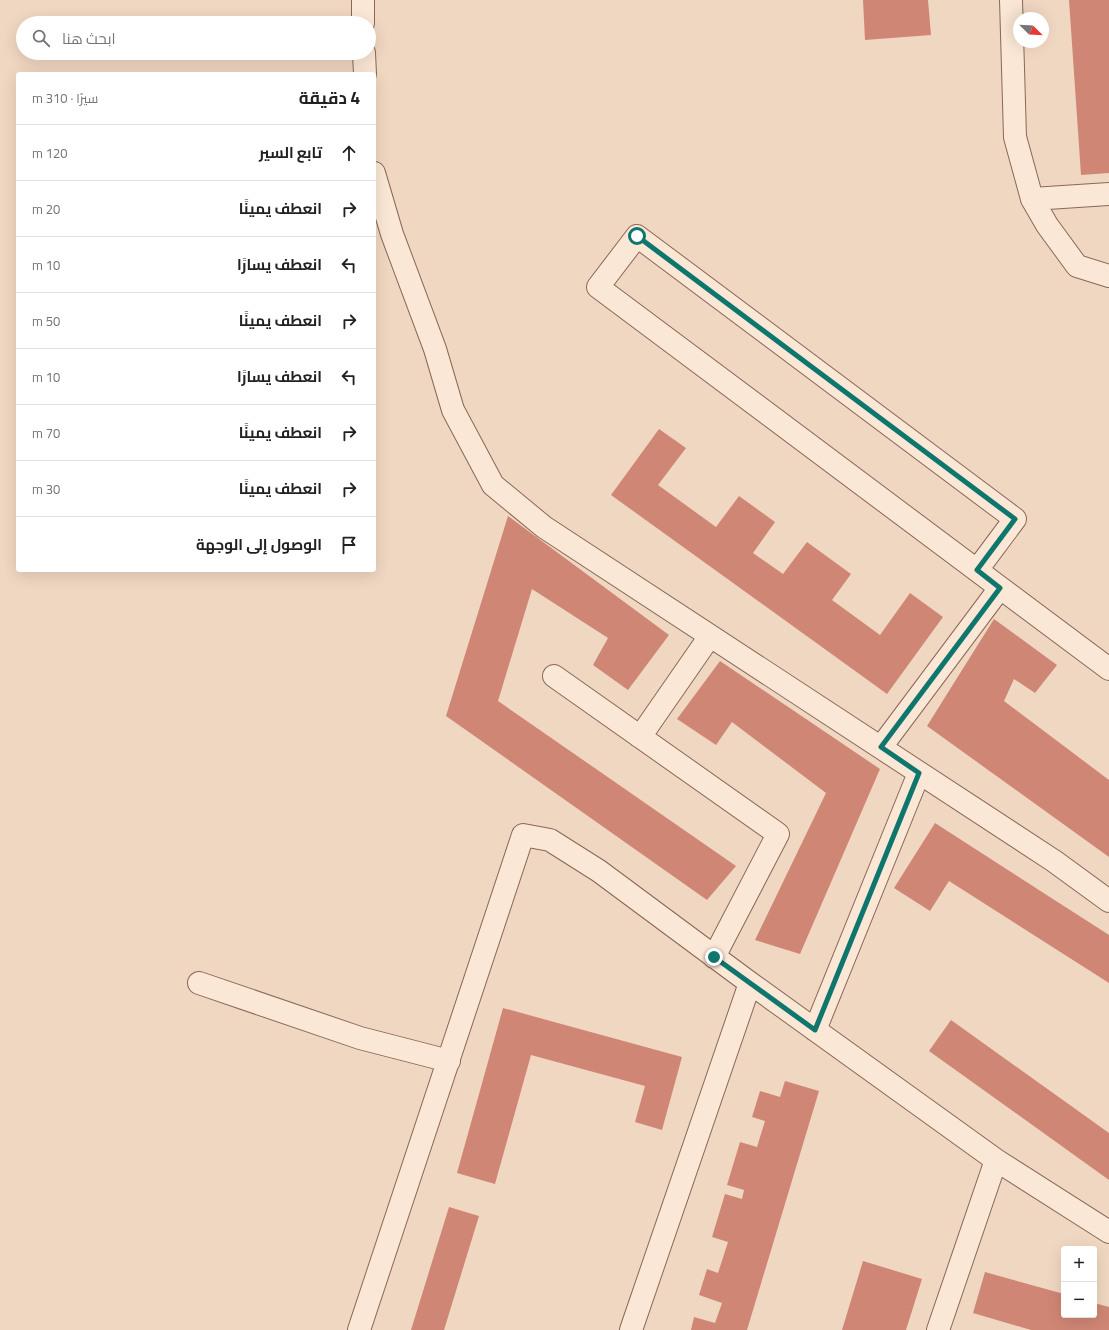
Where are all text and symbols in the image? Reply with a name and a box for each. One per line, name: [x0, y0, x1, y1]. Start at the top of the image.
north arrow: [1013, 12, 1049, 48]
search box: [16, 16, 376, 60]
text: ابحث هنا: [62, 24, 115, 53]
icon: search: [30, 27, 52, 49]
text: 4 دقيقة: [299, 82, 360, 114]
text: سيرًا · 310 m: [32, 86, 98, 110]
text: تابع السير: [259, 138, 322, 167]
text: 120 m: [32, 141, 68, 165]
icon: ahead: [338, 142, 360, 164]
text: انعطف يمينًا: [239, 194, 322, 223]
text: 20 m: [32, 197, 60, 221]
icon: right: [338, 198, 360, 220]
route start: [628, 227, 646, 245]
text: انعطف يسارًا: [237, 250, 322, 279]
text: 10 m: [32, 253, 60, 277]
icon: left: [338, 254, 360, 276]
text: انعطف يمينًا: [239, 306, 322, 335]
text: 50 m: [32, 309, 60, 333]
icon: right: [338, 310, 360, 332]
text: انعطف يسارًا: [237, 362, 322, 391]
text: 10 m: [32, 365, 60, 389]
icon: left: [338, 366, 360, 388]
text: انعطف يمينًا: [239, 418, 322, 447]
text: 70 m: [32, 421, 60, 445]
icon: right: [338, 422, 360, 444]
text: انعطف يمينًا: [239, 474, 322, 503]
text: 30 m: [32, 477, 60, 501]
icon: right: [338, 478, 360, 500]
text: الوصول إلى الوجهة: [196, 530, 322, 559]
icon: arrive: [338, 534, 360, 556]
route end: [705, 948, 723, 966]
map controls: [1061, 1246, 1097, 1318]
button: +: [1061, 1246, 1097, 1282]
button: −: [1061, 1282, 1097, 1318]

